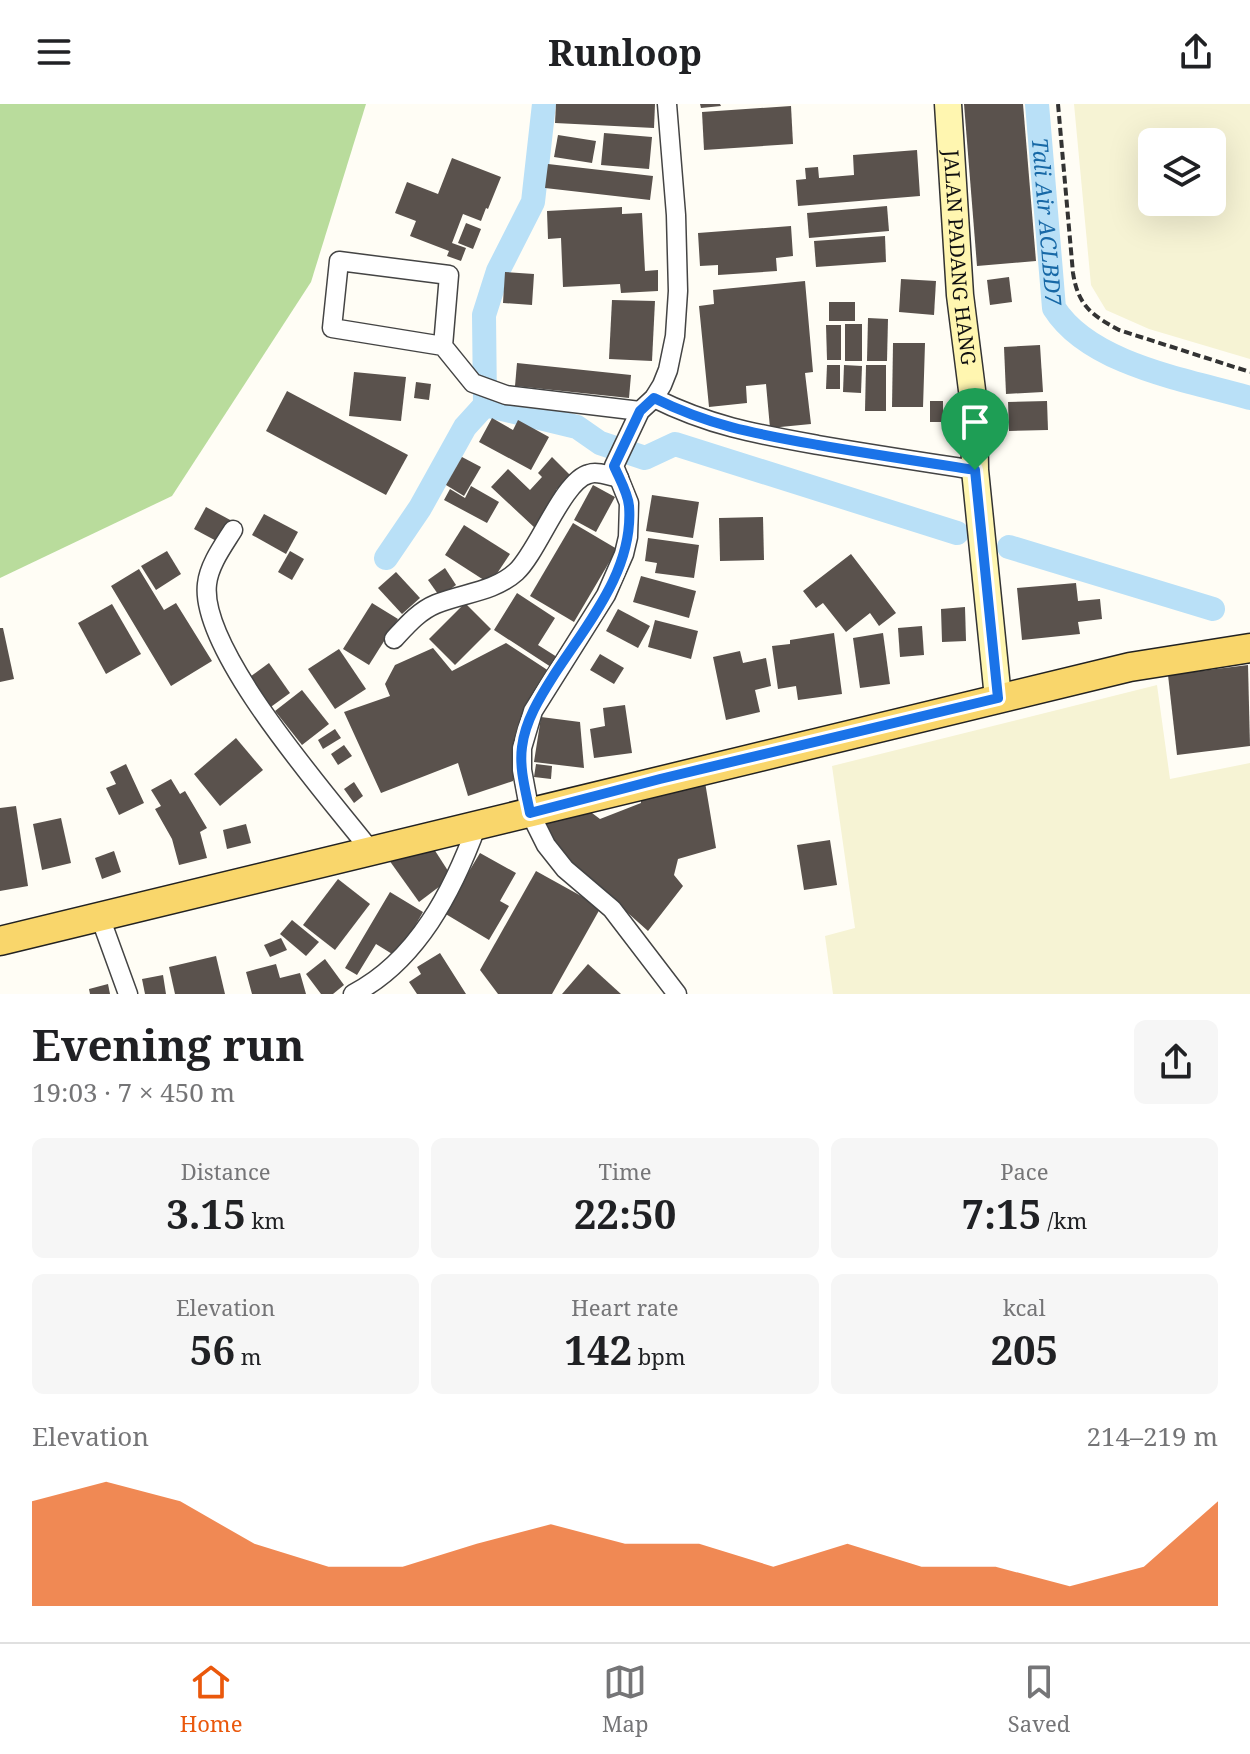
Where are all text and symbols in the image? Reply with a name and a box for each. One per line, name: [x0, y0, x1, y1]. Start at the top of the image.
text: Runloop: [548, 28, 702, 77]
icon: menu: [32, 30, 76, 74]
icon: share: [1174, 30, 1218, 74]
map controls: [1138, 128, 1226, 216]
button: layers: [1138, 128, 1226, 216]
water label: Tali Air ACLBD7: [1026, 136, 1070, 307]
street label: JALAN PADANG HANG: [938, 148, 983, 367]
pin: [941, 388, 1009, 470]
icon: arrive: [953, 400, 997, 444]
text: Evening run: [32, 1014, 305, 1074]
button: share: [1134, 1020, 1218, 1104]
text: 19:03 · 7 × 450 m: [32, 1074, 235, 1110]
text: Distance: [181, 1156, 271, 1186]
text: Time: [598, 1156, 652, 1186]
text: Pace: [1000, 1156, 1048, 1186]
text: 3.15: [166, 1186, 246, 1241]
text: 22:50: [574, 1186, 676, 1241]
text: 7:15: [961, 1186, 1041, 1241]
text: km: [246, 1205, 285, 1235]
text: /km: [1041, 1205, 1087, 1235]
text: Elevation: [176, 1292, 275, 1322]
text: Heart rate: [571, 1292, 679, 1322]
text: kcal: [1003, 1292, 1046, 1322]
text: 56: [190, 1322, 235, 1377]
text: 142: [564, 1322, 632, 1377]
text: 205: [990, 1322, 1058, 1377]
text: m: [235, 1341, 262, 1371]
text: bpm: [632, 1341, 686, 1371]
text: Elevation: [32, 1418, 149, 1454]
text: 214–219 m: [1086, 1418, 1218, 1454]
tab: Home: [180, 1660, 242, 1738]
tab: Map: [602, 1660, 648, 1738]
tab: Saved: [1008, 1660, 1070, 1738]

